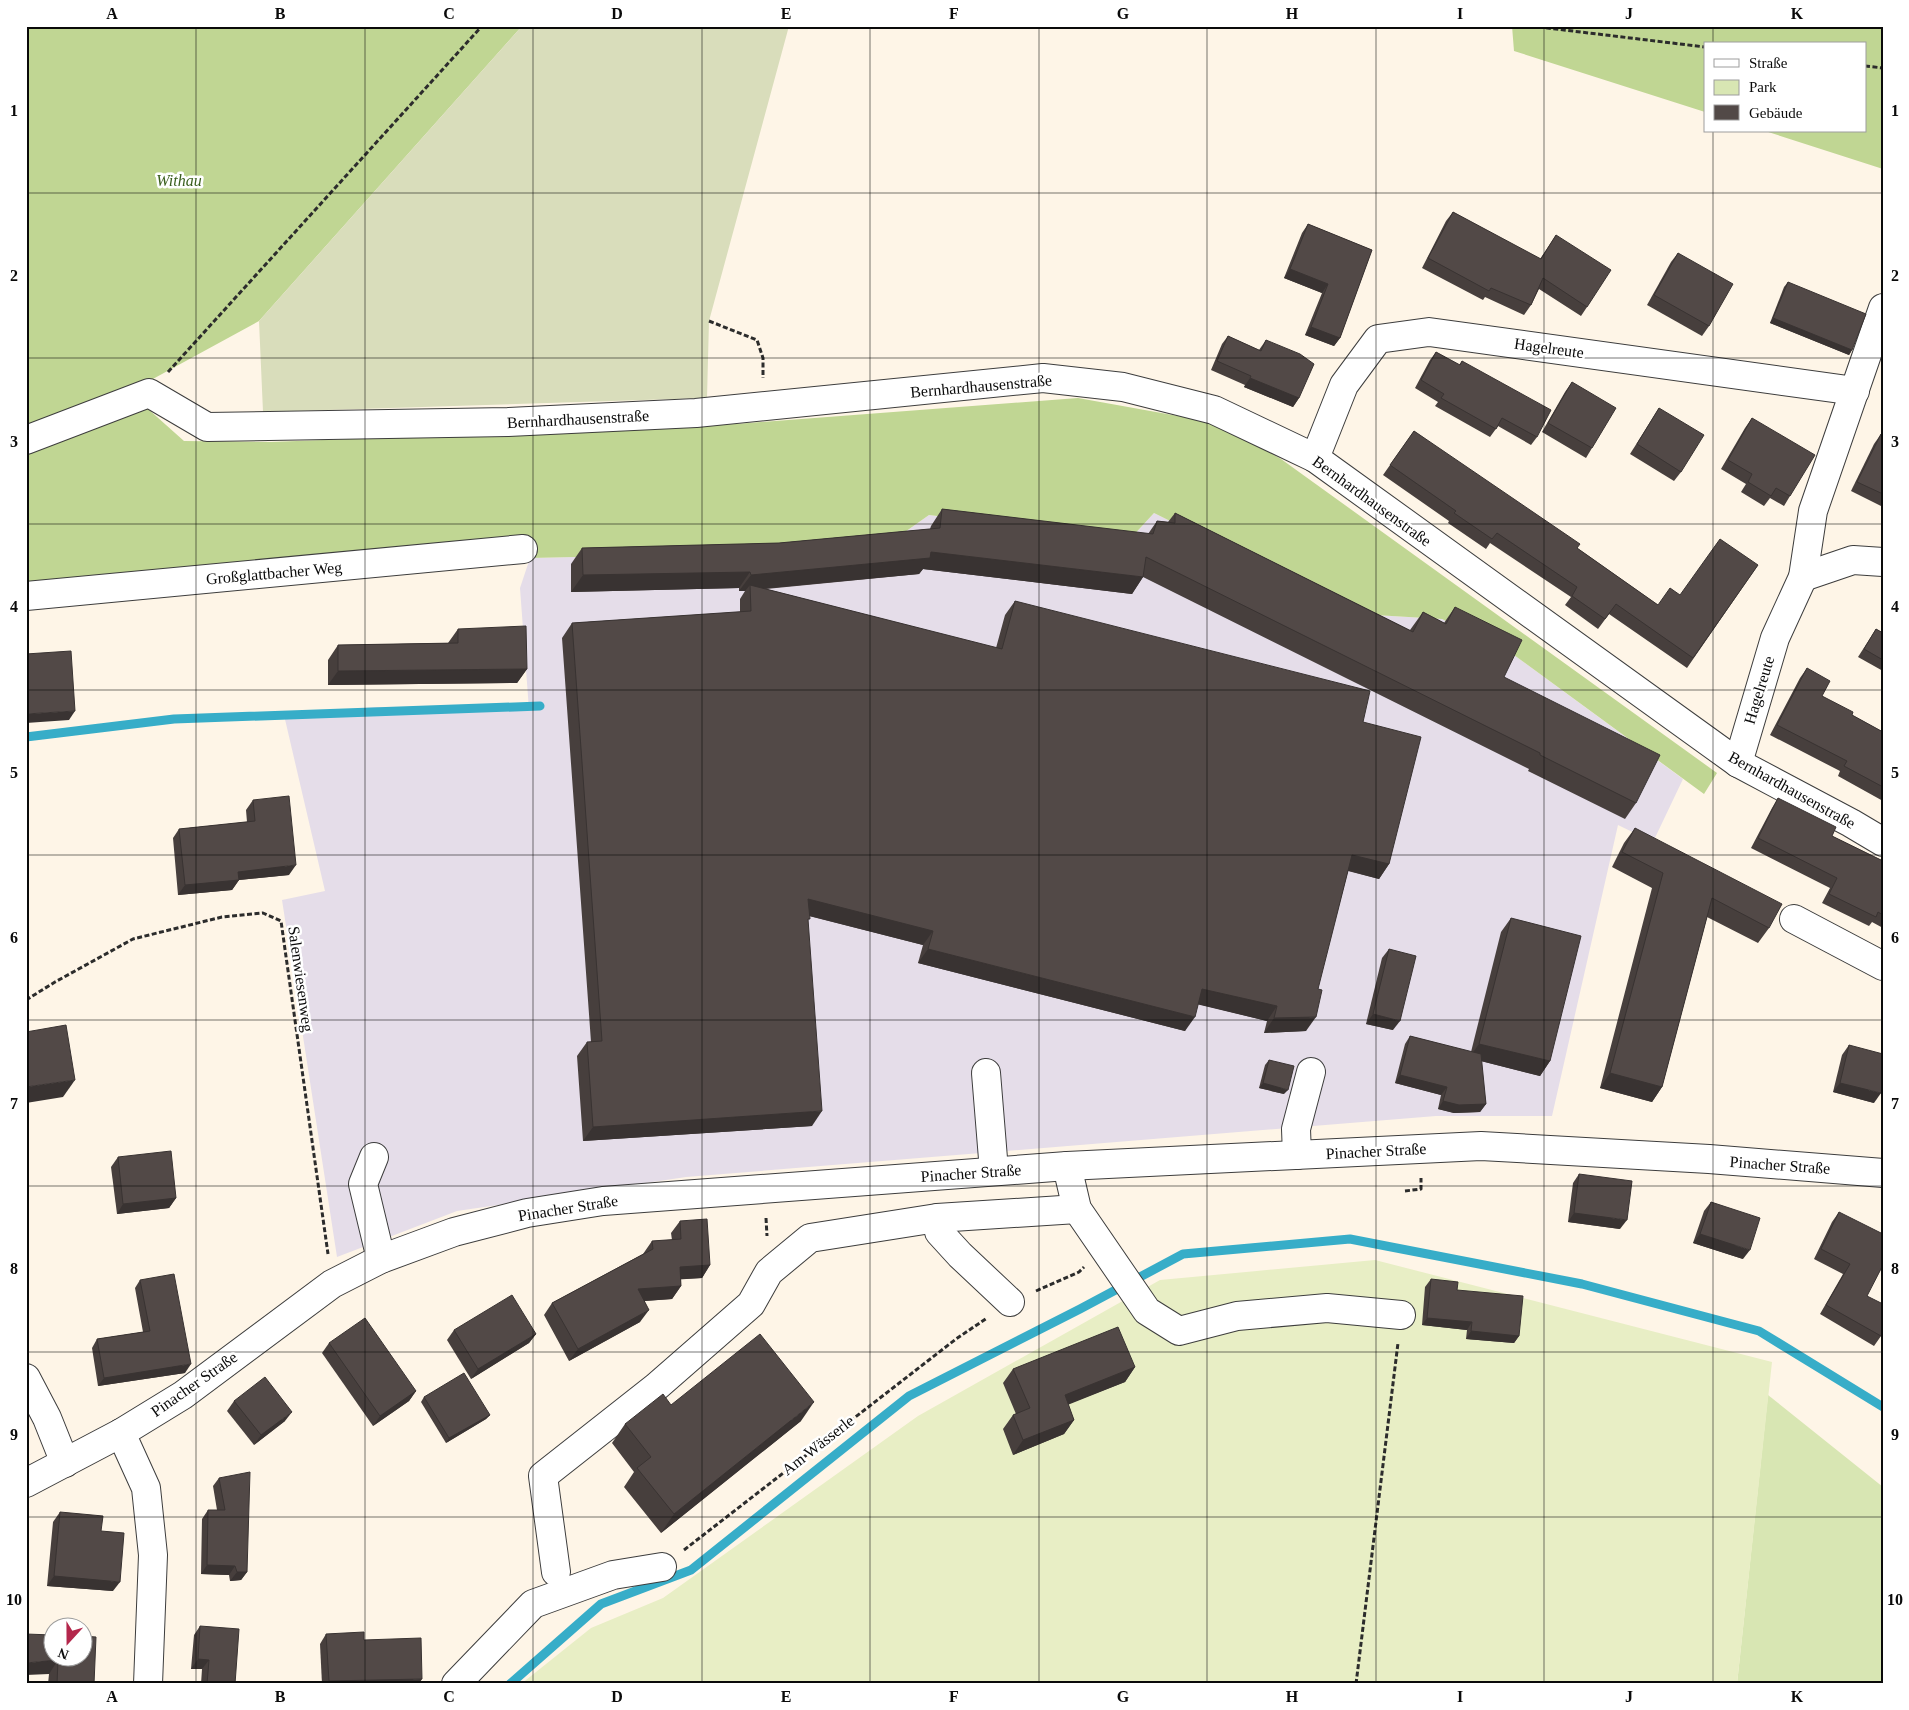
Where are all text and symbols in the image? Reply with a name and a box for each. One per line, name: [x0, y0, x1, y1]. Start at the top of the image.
text: A: [106, 5, 118, 22]
text: B: [275, 5, 286, 22]
text: C: [443, 5, 455, 22]
text: D: [611, 5, 623, 22]
text: E: [781, 5, 791, 22]
text: F: [949, 5, 959, 22]
text: G: [1117, 5, 1130, 22]
text: H: [1286, 5, 1299, 22]
text: I: [1457, 5, 1463, 22]
text: J: [1625, 5, 1633, 22]
text: K: [1791, 5, 1804, 22]
legend: [1704, 42, 1866, 132]
text: Straße: [1749, 55, 1788, 71]
text: Park: [1749, 79, 1777, 95]
text: 1: [10, 102, 18, 119]
text: 1: [1891, 102, 1899, 119]
text: Gebäude: [1749, 105, 1803, 121]
park label: Withau: [156, 172, 202, 189]
text: 2: [10, 267, 18, 284]
text: 2: [1891, 267, 1899, 284]
street label: Hagelreute: [1513, 335, 1585, 362]
street label: Bernhardhausenstraße: [909, 371, 1053, 401]
street label: Bernhardhausenstraße: [507, 407, 649, 431]
text: 3: [10, 433, 18, 450]
text: 3: [1891, 433, 1899, 450]
street label: Bernhardhausenstraße: [1309, 452, 1435, 550]
street label: Großglattbacher Weg: [205, 559, 343, 588]
text: 4: [10, 598, 18, 615]
text: 4: [1891, 598, 1899, 615]
street label: Hagelreute: [1741, 654, 1778, 726]
street label: Bernhardhausenstraße: [1726, 748, 1858, 832]
text: 5: [10, 764, 18, 781]
text: 5: [1891, 764, 1899, 781]
street label: Salenwiesenweg: [284, 925, 317, 1033]
text: 6: [10, 929, 18, 946]
text: 6: [1891, 929, 1899, 946]
text: 7: [10, 1095, 18, 1112]
text: 7: [1891, 1095, 1899, 1112]
street label: Pinacher Straße: [1325, 1140, 1427, 1162]
street label: Pinacher Straße: [1729, 1153, 1831, 1177]
street label: Pinacher Straße: [920, 1161, 1022, 1185]
street label: Pinacher Straße: [517, 1192, 619, 1224]
text: 8: [10, 1260, 18, 1277]
text: 8: [1891, 1260, 1899, 1277]
street label: Pinacher Straße: [148, 1348, 240, 1420]
street label: Am Wässerle: [779, 1412, 857, 1478]
text: 9: [10, 1426, 18, 1443]
text: 9: [1891, 1426, 1899, 1443]
text: 10: [6, 1591, 22, 1608]
text: 10: [1887, 1591, 1903, 1608]
north arrow: [42, 1618, 92, 1668]
text: N: [56, 1645, 71, 1662]
text: A: [106, 1688, 118, 1705]
text: B: [275, 1688, 286, 1705]
text: C: [443, 1688, 455, 1705]
text: D: [611, 1688, 623, 1705]
text: E: [781, 1688, 791, 1705]
text: F: [949, 1688, 959, 1705]
text: G: [1117, 1688, 1130, 1705]
text: H: [1286, 1688, 1299, 1705]
text: I: [1457, 1688, 1463, 1705]
text: J: [1625, 1688, 1633, 1705]
text: K: [1791, 1688, 1804, 1705]

